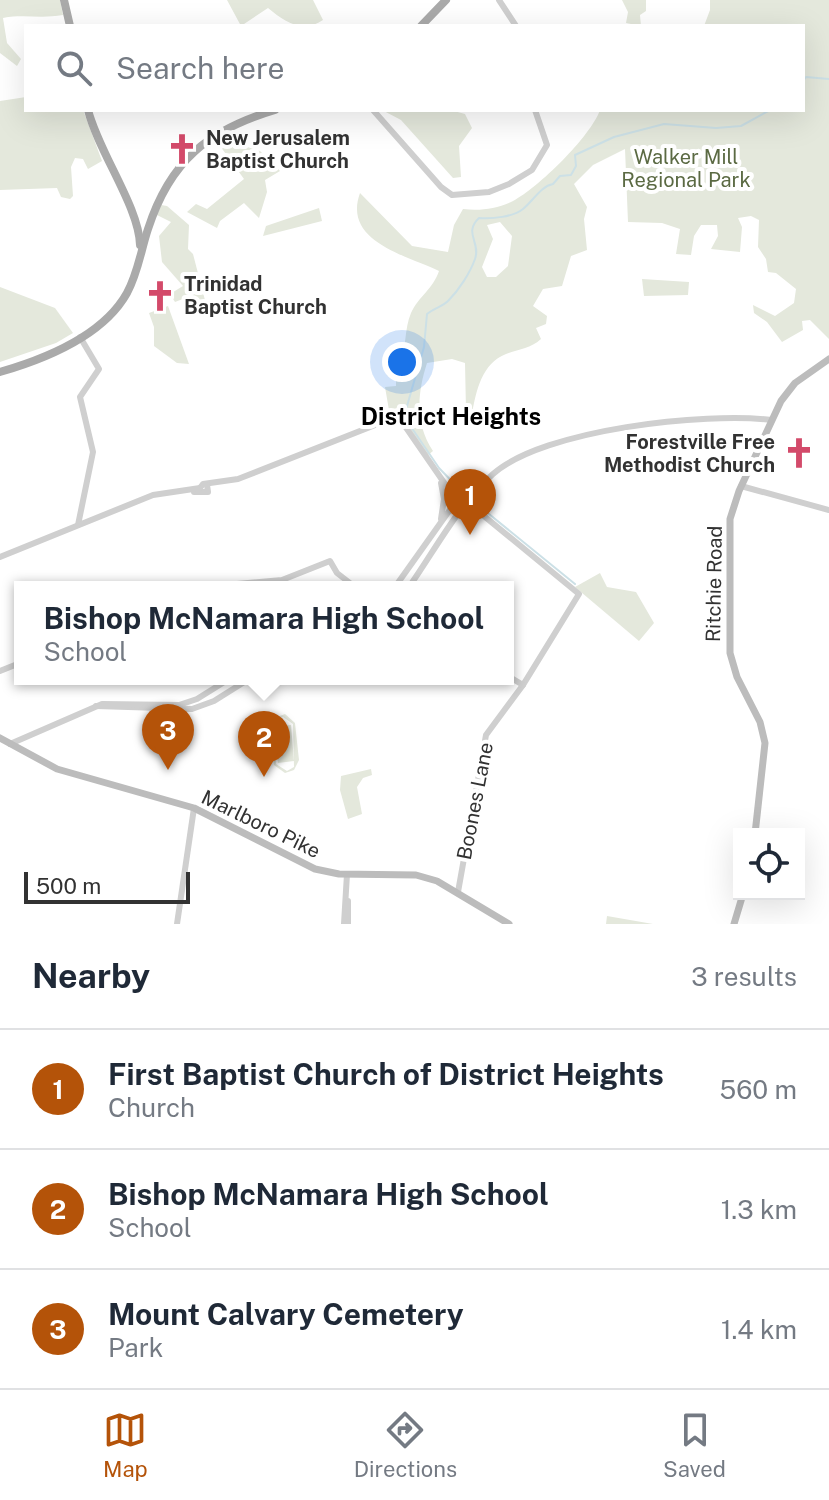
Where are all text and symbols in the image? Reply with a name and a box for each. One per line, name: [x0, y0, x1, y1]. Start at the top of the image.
search box: [24, 24, 805, 112]
icon: search: [52, 46, 96, 90]
text: Search here: [116, 50, 284, 86]
place label: New Jerusalem Baptist Church: [206, 126, 350, 173]
church icon: New Jerusalem Baptist Church: [165, 132, 199, 166]
park label: Walker Mill Regional Park: [621, 145, 751, 192]
place label: Trinidad Baptist Church: [184, 272, 327, 319]
church icon: Trinidad Baptist Church: [143, 279, 177, 313]
your location: [382, 342, 422, 382]
district label: District Heights: [361, 402, 541, 430]
place label: Forestville Free Methodist Church: [604, 430, 775, 477]
church icon: Forestville Free Methodist Church: [782, 436, 816, 470]
pin: 1: [444, 469, 496, 535]
street label: Ritchie Road: [701, 526, 727, 642]
popup: [14, 581, 514, 685]
text: Bishop McNamara High School: [44, 600, 484, 636]
text: School: [44, 636, 127, 667]
pin: 3: [142, 704, 194, 770]
pin: 2: [238, 711, 290, 777]
street label: Boones Lane: [452, 740, 498, 862]
street label: Marlboro Pike: [198, 785, 324, 863]
map controls: [733, 828, 805, 900]
button: locate: [733, 828, 805, 900]
scale bar: [24, 868, 190, 904]
text: 500 m: [36, 873, 101, 899]
text: Nearby: [32, 956, 150, 996]
text: 3 results: [691, 961, 797, 992]
text: First Baptist Church of District Heights: [108, 1056, 664, 1092]
text: 1: [52, 1074, 64, 1105]
text: 560 m: [720, 1074, 797, 1105]
text: Church: [108, 1092, 195, 1123]
text: Bishop McNamara High School: [108, 1176, 549, 1212]
text: 2: [50, 1194, 66, 1225]
text: 1.3 km: [721, 1194, 797, 1225]
text: School: [108, 1212, 192, 1243]
text: Mount Calvary Cemetery: [108, 1296, 464, 1332]
text: 3: [49, 1314, 67, 1345]
text: 1.4 km: [721, 1314, 797, 1345]
text: Park: [108, 1332, 163, 1363]
tab: Map: [103, 1408, 148, 1482]
tab: Directions: [354, 1408, 457, 1482]
tab: Saved: [663, 1408, 726, 1482]

